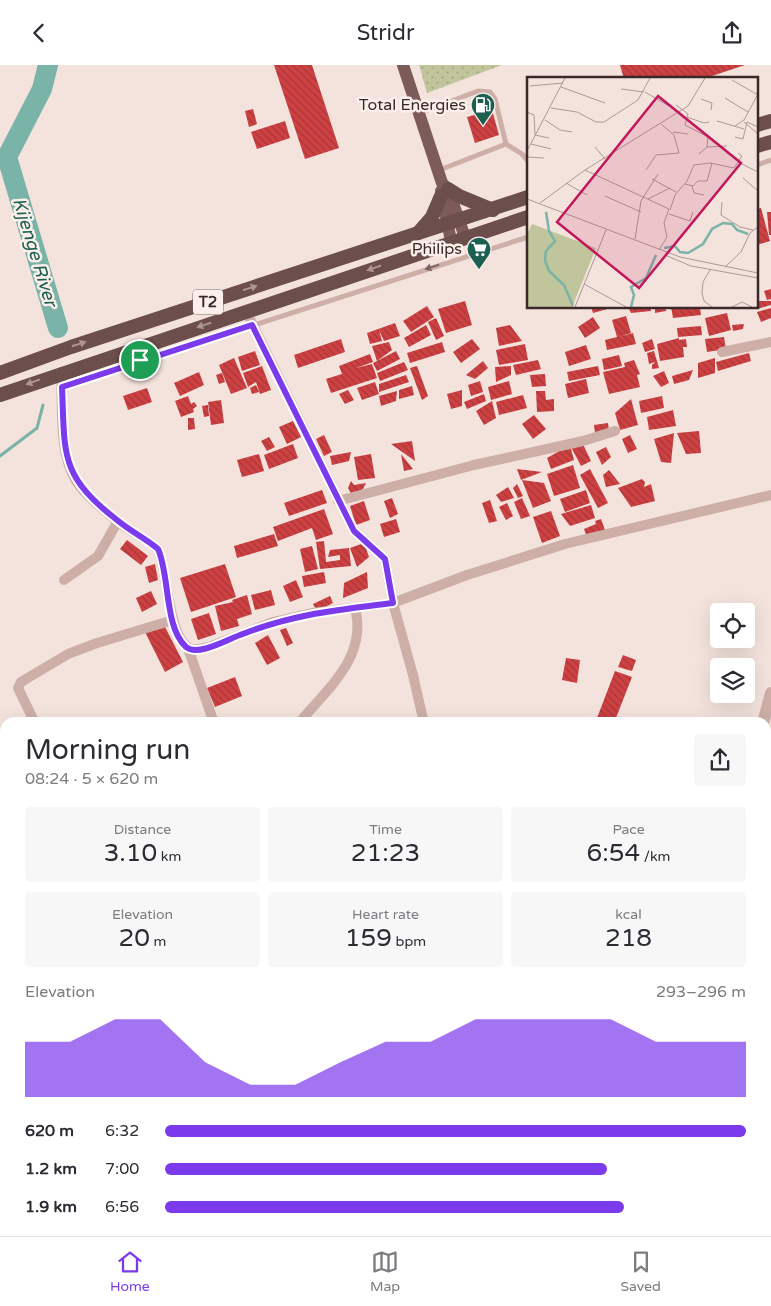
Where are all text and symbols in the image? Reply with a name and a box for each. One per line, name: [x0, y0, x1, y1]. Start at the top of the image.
icon: back: [25, 19, 53, 47]
icon: share: [718, 19, 746, 47]
text: Stridr: [357, 20, 414, 46]
inset map: [527, 77, 758, 309]
fuel station icon: Total Energies: [470, 92, 496, 126]
place label: Total Energies: [359, 95, 466, 115]
water label: Kijenge River: [8, 195, 63, 311]
supermarket icon: Philips: [466, 236, 492, 270]
place label: Philips: [412, 239, 462, 259]
one-way arrow: [367, 264, 382, 272]
one-way arrow: [424, 264, 439, 272]
one-way arrow: [242, 284, 257, 292]
road number: T2: [193, 289, 223, 315]
one-way arrow: [196, 322, 211, 329]
pin: [119, 339, 161, 381]
one-way arrow: [71, 340, 86, 347]
icon: arrive: [126, 346, 154, 374]
one-way arrow: [25, 378, 40, 386]
map controls: [710, 603, 755, 703]
button: locate: [710, 603, 755, 648]
button: layers: [710, 658, 755, 703]
text: Morning run: [25, 733, 190, 767]
button: share: [694, 734, 746, 786]
text: 08:24 · 5 × 620 m: [25, 769, 158, 789]
text: Distance: [114, 821, 171, 838]
text: Time: [369, 821, 402, 838]
text: Pace: [612, 821, 645, 838]
text: 3.10: [104, 838, 157, 868]
text: 21:23: [351, 838, 420, 868]
text: 6:54: [587, 838, 640, 868]
text: km: [157, 848, 181, 865]
text: /km: [640, 848, 670, 865]
text: Elevation: [112, 906, 173, 923]
text: Heart rate: [352, 906, 419, 923]
text: kcal: [615, 906, 642, 923]
text: 20: [119, 923, 150, 953]
text: 159: [345, 923, 392, 953]
text: 218: [605, 923, 652, 953]
text: m: [150, 933, 166, 950]
text: bpm: [392, 933, 426, 950]
text: Elevation: [25, 982, 95, 1002]
text: 293–296 m: [656, 982, 746, 1002]
text: 620 m: [25, 1121, 74, 1141]
text: 6:32: [105, 1121, 139, 1141]
text: 1.2 km: [25, 1159, 77, 1179]
text: 7:00: [105, 1159, 139, 1179]
text: 1.9 km: [25, 1197, 77, 1217]
text: 6:56: [105, 1197, 139, 1217]
tab: Home: [110, 1248, 150, 1295]
tab: Map: [370, 1248, 400, 1295]
tab: Saved: [620, 1248, 661, 1295]

